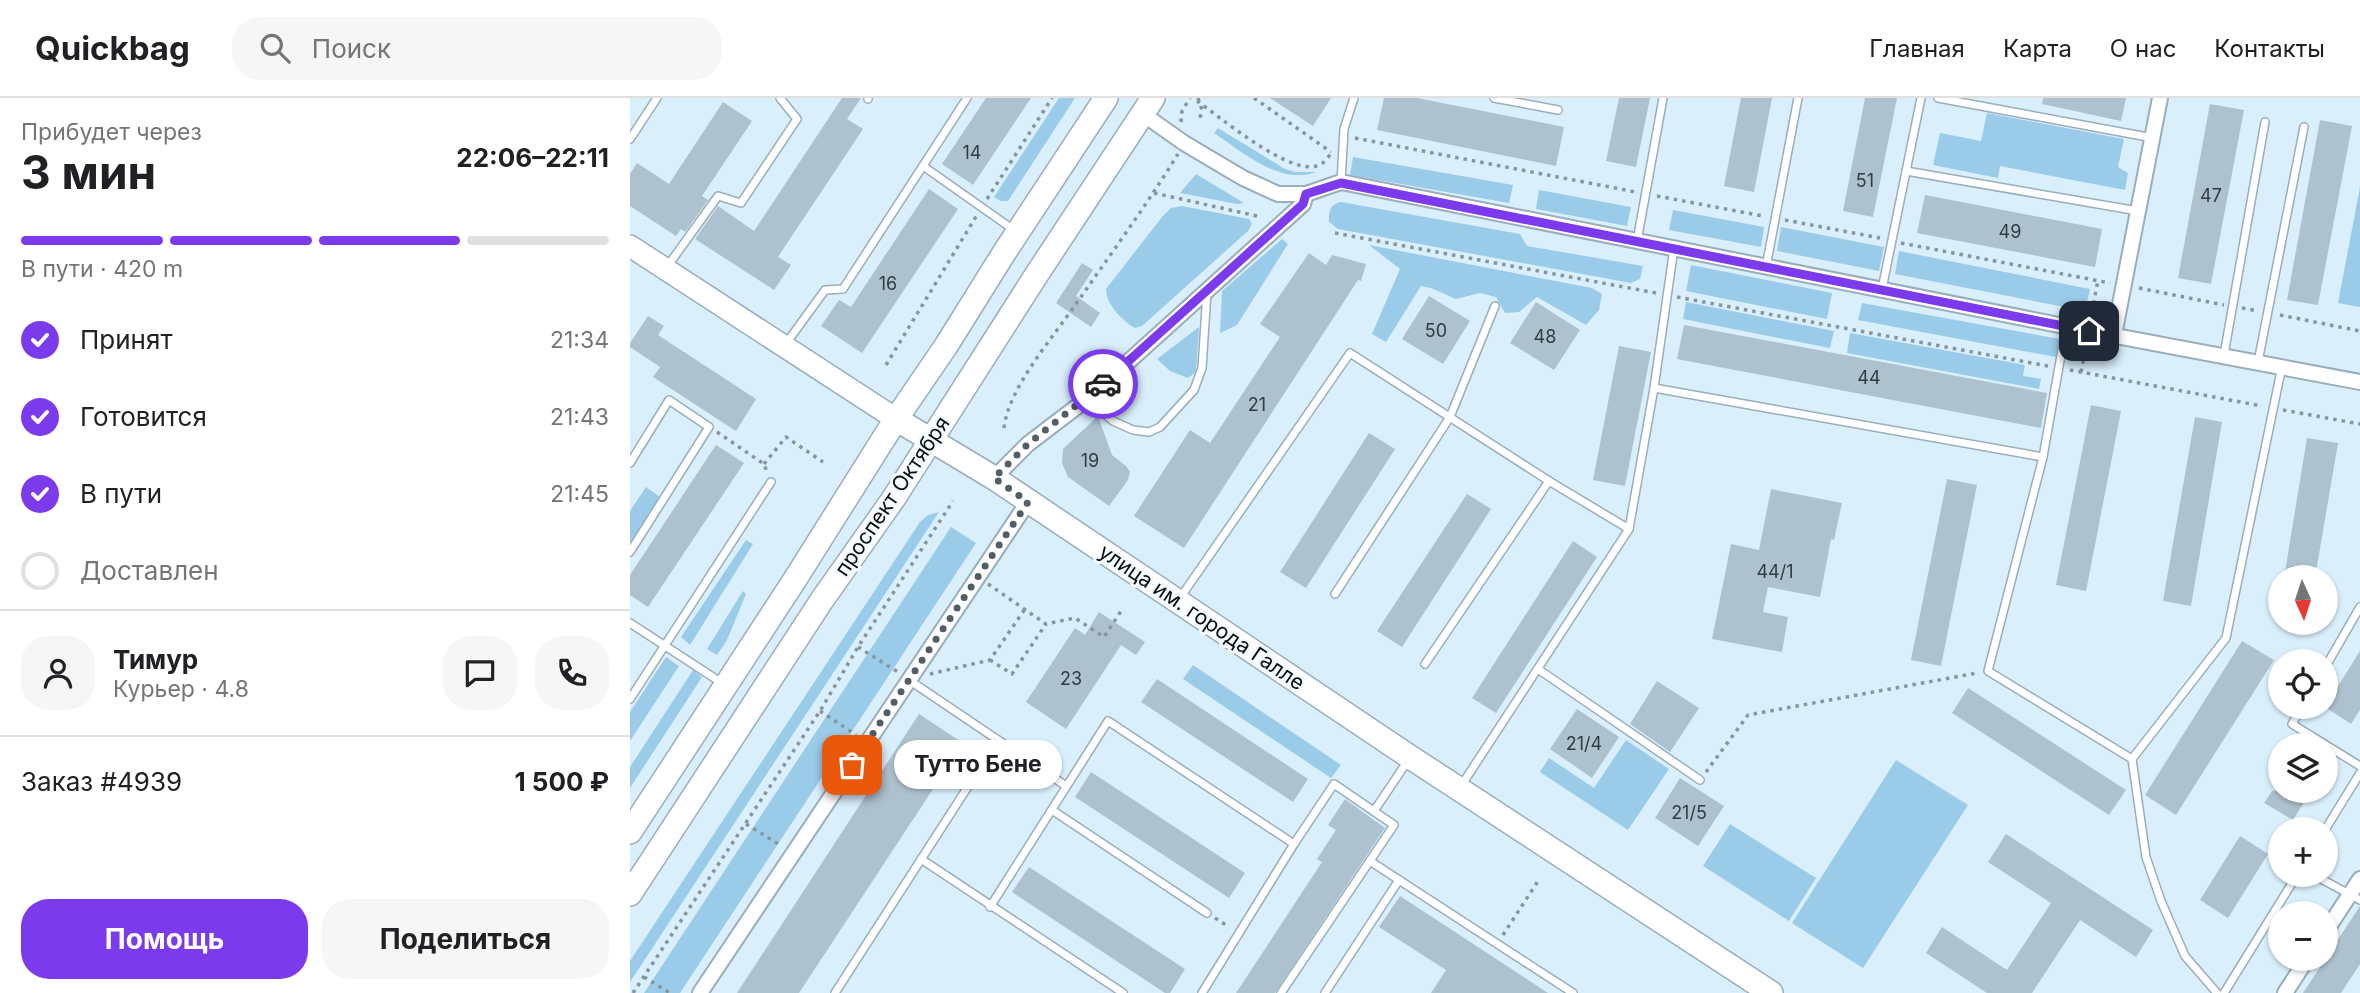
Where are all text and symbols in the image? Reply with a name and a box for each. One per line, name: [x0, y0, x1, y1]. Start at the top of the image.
search box: [232, 17, 722, 80]
text: Quickbag: [35, 28, 190, 68]
icon: search: [256, 29, 294, 67]
text: Поиск: [312, 33, 391, 64]
text: Главная: [1869, 34, 1965, 63]
text: Карта: [2003, 34, 2072, 63]
text: О нас: [2110, 34, 2176, 63]
text: Контакты: [2214, 34, 2325, 63]
text: Прибудет через: [21, 118, 202, 146]
text: 22:06–22:11: [456, 142, 609, 173]
house number: 14: [963, 142, 981, 163]
text: 3 мин: [21, 144, 156, 200]
house number: 51: [1856, 170, 1874, 191]
house number: 47: [2200, 185, 2222, 206]
house number: 49: [1999, 221, 2021, 242]
text: В пути · 420 m: [21, 255, 183, 283]
house number: 16: [879, 273, 897, 294]
pin: [2059, 301, 2119, 361]
icon: home: [2070, 312, 2108, 350]
house number: 50: [1425, 320, 1447, 341]
icon: check: [21, 321, 59, 359]
text: Принят: [80, 324, 173, 355]
text: 21:34: [550, 326, 609, 354]
house number: 48: [1534, 326, 1556, 347]
courier: [1068, 349, 1138, 419]
icon: car: [1084, 365, 1122, 403]
house number: 44: [1857, 367, 1881, 388]
house number: 21: [1248, 394, 1266, 415]
icon: check: [21, 398, 59, 436]
text: Готовится: [80, 401, 207, 432]
text: 21:43: [550, 403, 609, 431]
street label: проспект Октября: [829, 411, 955, 581]
house number: 19: [1081, 450, 1099, 471]
icon: check: [21, 475, 59, 513]
text: В пути: [80, 478, 162, 509]
text: 21:45: [550, 480, 609, 508]
street label: улица им. города Галле: [1094, 539, 1310, 695]
text: Доставлен: [80, 555, 219, 586]
house number: 44/1: [1756, 561, 1794, 582]
north arrow: [2268, 565, 2338, 635]
map controls: [2268, 565, 2338, 971]
button: person: [21, 636, 95, 710]
button: chat: [443, 636, 517, 710]
button: phone: [535, 636, 609, 710]
text: Тимур: [113, 644, 198, 675]
button: locate: [2268, 649, 2338, 719]
house number: 23: [1060, 668, 1082, 689]
text: Курьер · 4.8: [113, 675, 249, 703]
house number: 21/4: [1566, 733, 1602, 754]
button: layers: [2268, 733, 2338, 803]
pin: [822, 735, 882, 795]
callout: Тутто Бене: [894, 740, 1062, 790]
icon: bag: [833, 746, 871, 784]
text: Тутто Бене: [914, 750, 1042, 778]
text: Заказ #4939: [21, 766, 182, 797]
text: 1 500 ₽: [515, 766, 609, 797]
house number: 21/5: [1671, 802, 1707, 823]
button: +: [2268, 817, 2338, 887]
button: Помощь: [21, 899, 308, 979]
button: Поделиться: [322, 899, 609, 979]
button: −: [2268, 901, 2338, 971]

